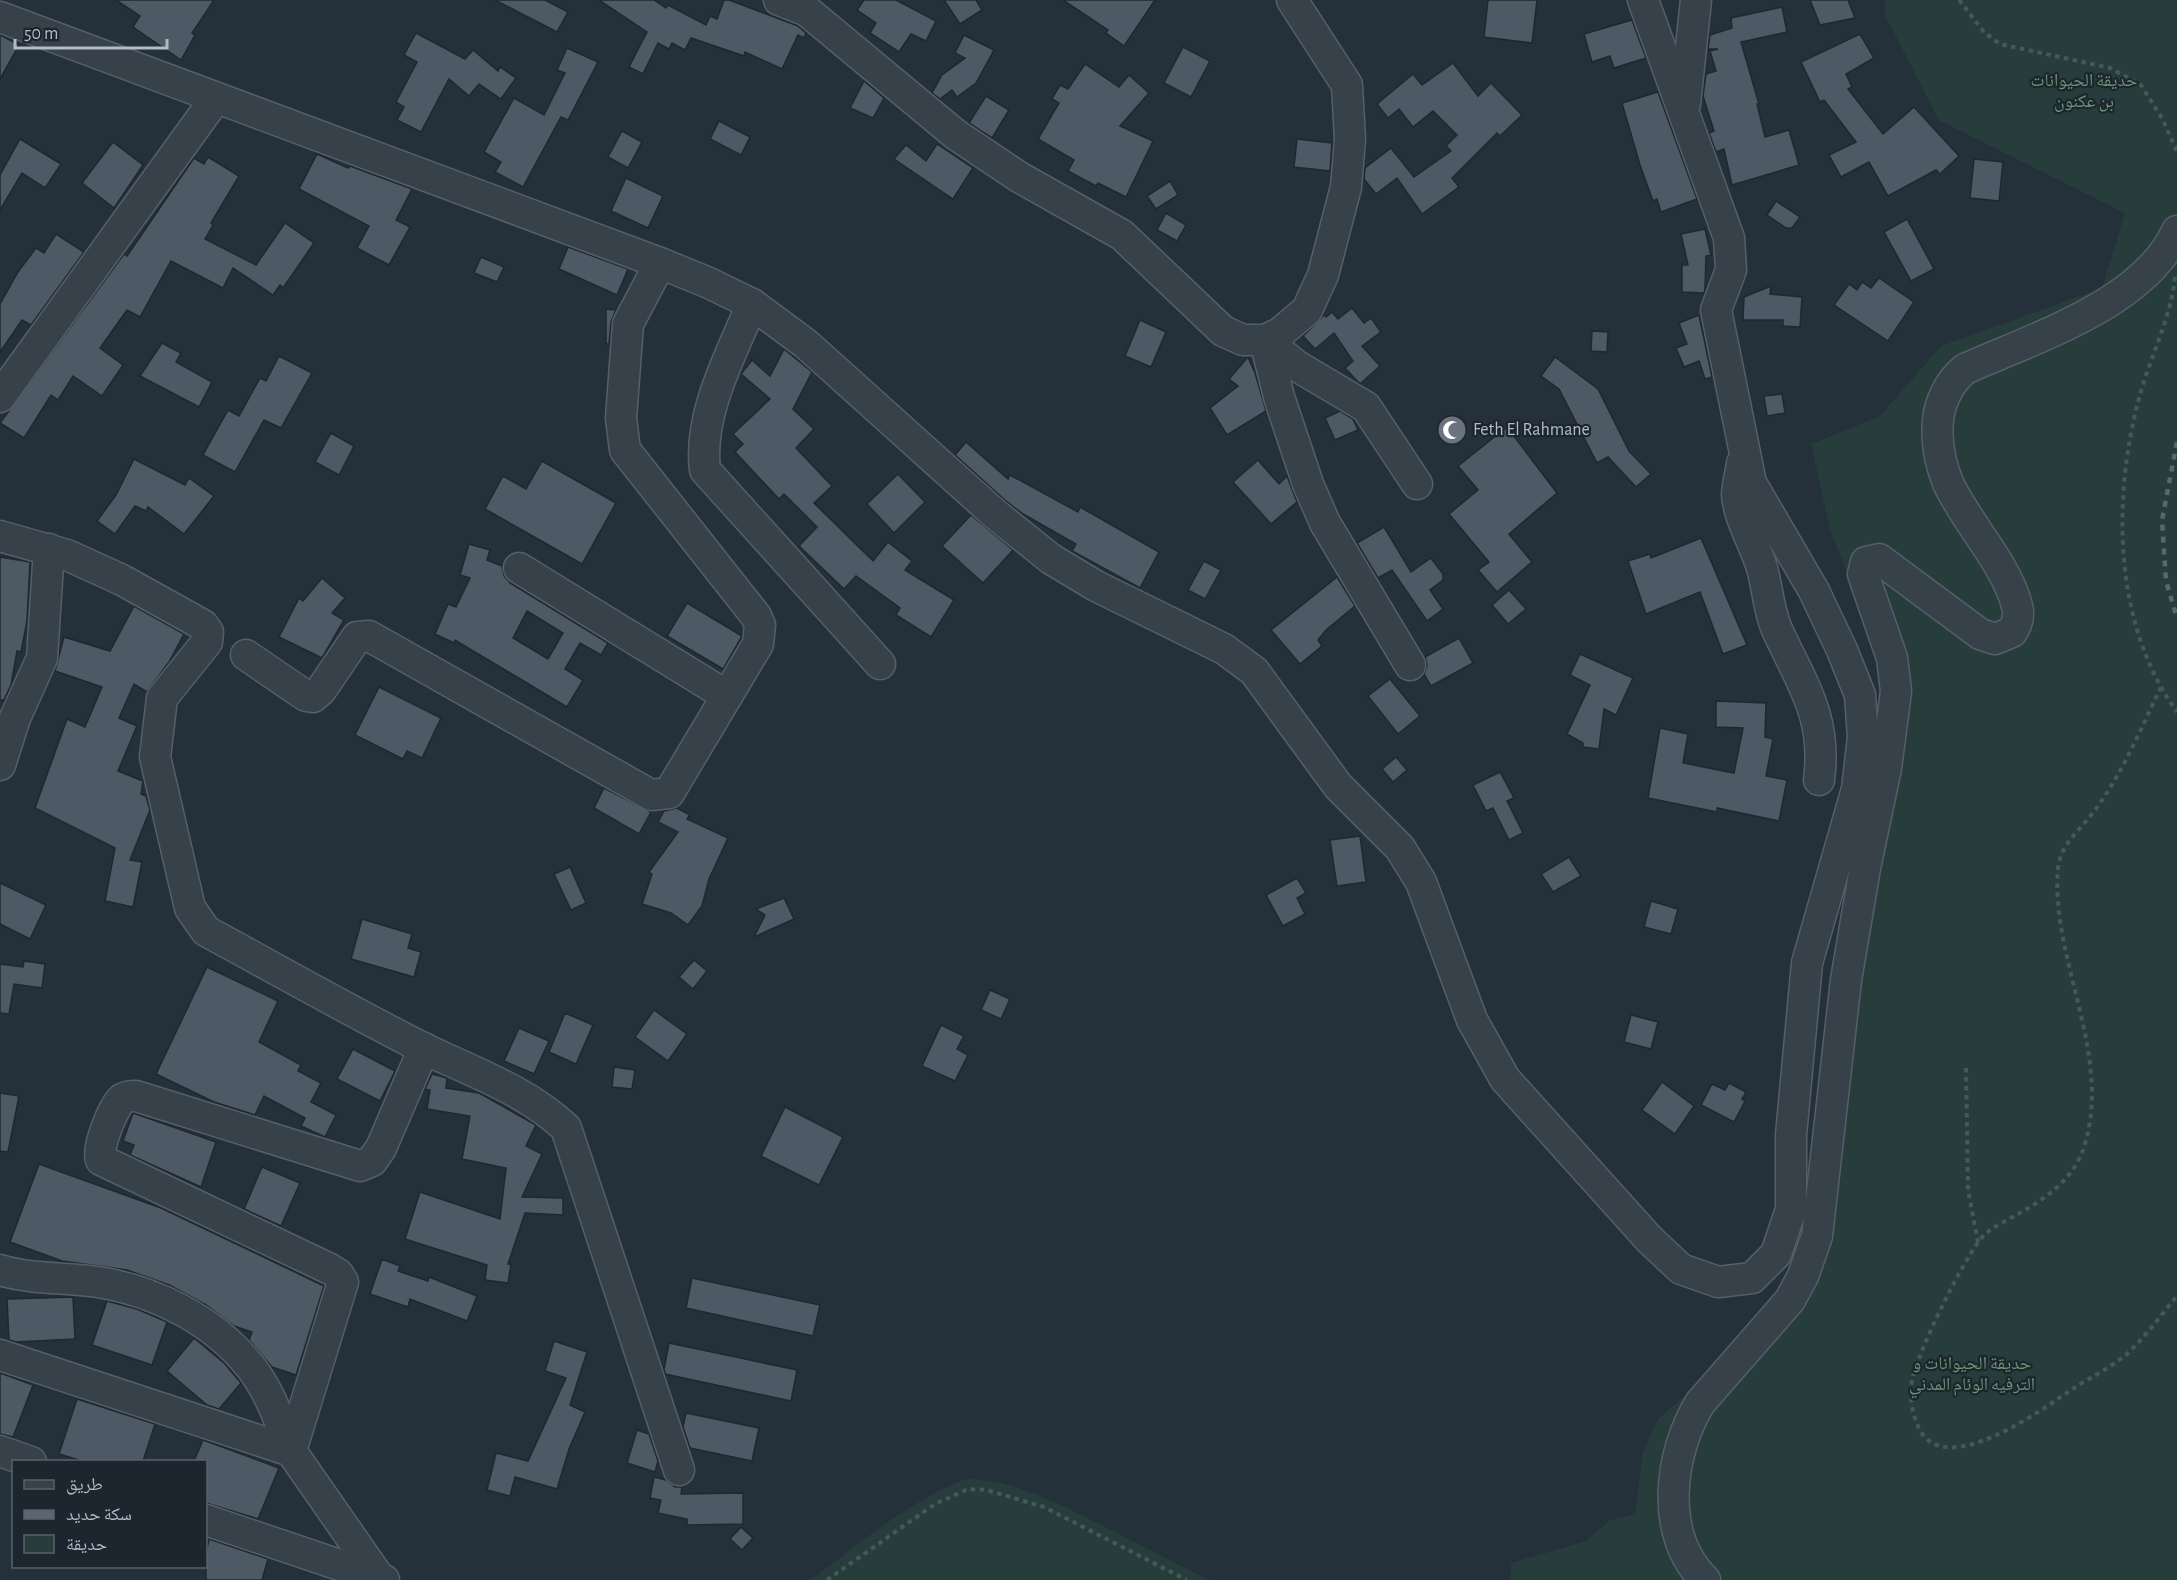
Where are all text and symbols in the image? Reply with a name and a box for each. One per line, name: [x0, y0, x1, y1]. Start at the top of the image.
scale bar: [15, 12, 166, 50]
text: 50 m: [24, 25, 58, 43]
park label: حديقة الحيوانات بن عكنون: [2031, 72, 2137, 112]
mosque icon: Feth El Rahmane: [1436, 414, 1468, 446]
place label: Feth El Rahmane: [1473, 421, 1590, 439]
park label: حديقة الحيوانات و الترفيه الوئام المدني: [1909, 1355, 2035, 1399]
legend: [12, 1460, 207, 1568]
text: طريق: [66, 1476, 103, 1495]
text: سكة حديد: [66, 1506, 132, 1524]
text: حديقة: [66, 1536, 107, 1554]

